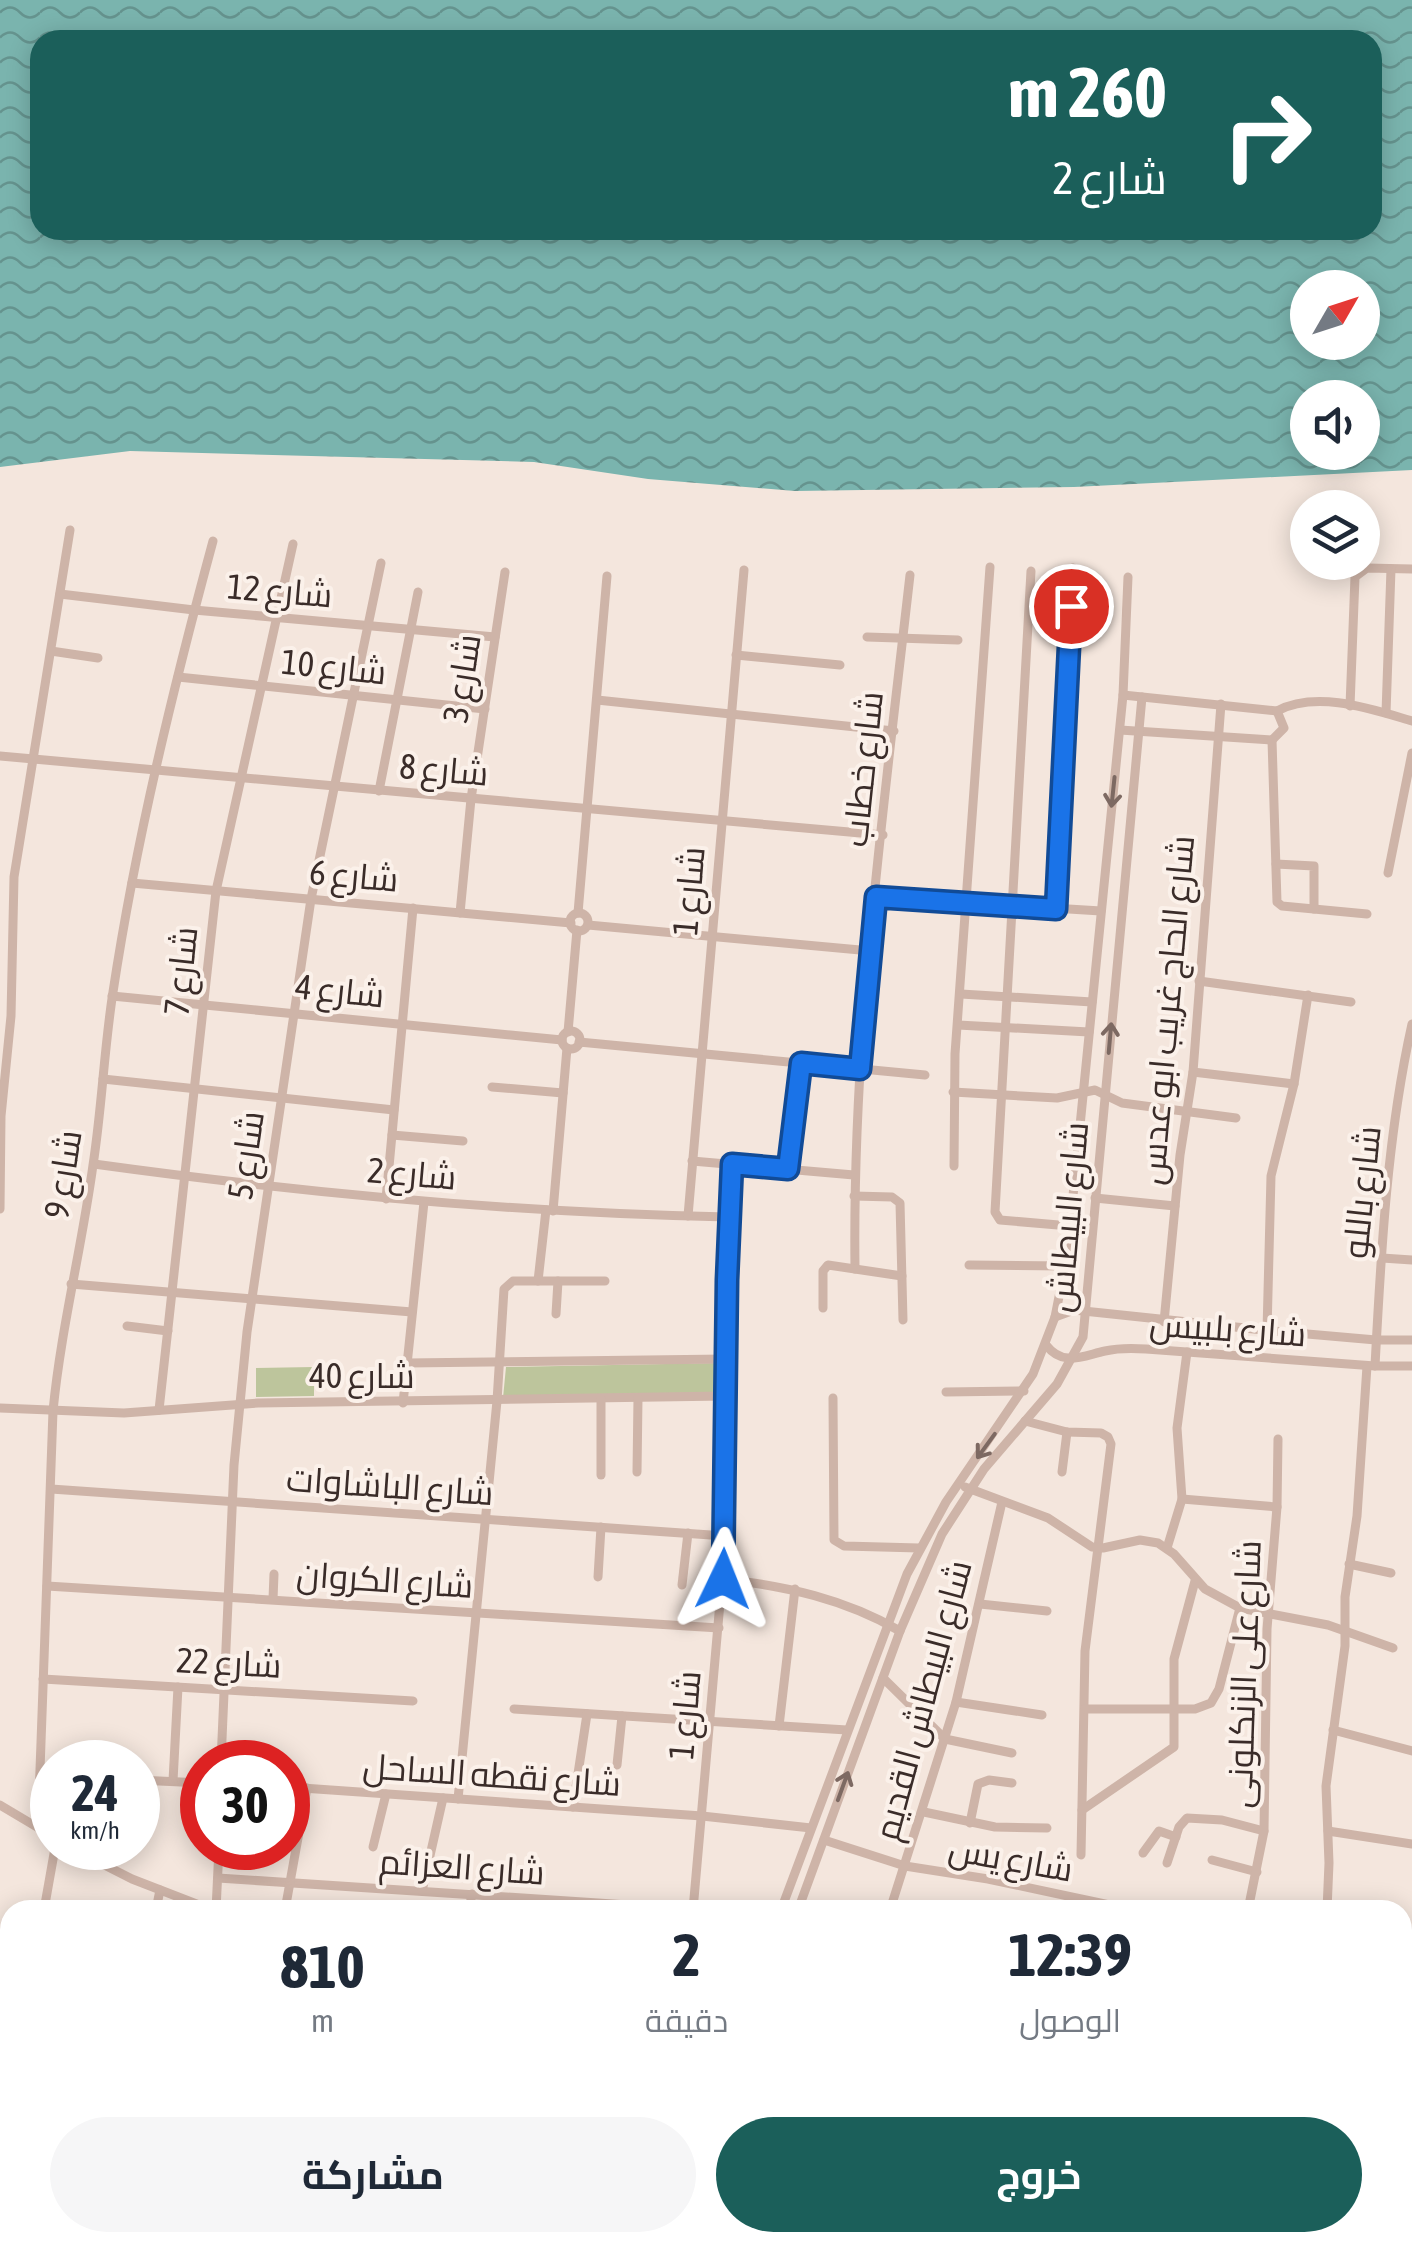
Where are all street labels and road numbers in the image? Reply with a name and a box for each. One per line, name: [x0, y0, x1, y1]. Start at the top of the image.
street label: شارع 12: [225, 565, 334, 619]
street label: شارع 3: [434, 631, 492, 726]
street label: شارع 10: [279, 641, 389, 695]
street label: شارع خطاب: [834, 689, 894, 849]
street label: شارع 8: [398, 745, 490, 797]
street label: شارع الحاج غريب ابو عدس: [1131, 834, 1205, 1187]
street label: شارع 1: [664, 845, 716, 937]
street label: شارع 6: [308, 851, 400, 903]
street label: شارع 7: [155, 925, 209, 1018]
street label: شارع 4: [293, 965, 386, 1019]
street label: شارع 5: [219, 1108, 275, 1202]
street label: شارع البيطاش: [1039, 1120, 1099, 1314]
street label: شارع باللو: [1334, 1124, 1392, 1261]
street label: شارع 9: [35, 1127, 93, 1222]
street label: شارع 2: [366, 1149, 458, 1201]
street label: شارع بلبيس: [1148, 1303, 1308, 1357]
street label: شارع 40: [309, 1355, 415, 1399]
street label: شارع الباشاوات: [285, 1458, 495, 1516]
street label: شارع على الزنكلونى: [1218, 1539, 1272, 1809]
street label: شارع الكروان: [295, 1553, 475, 1609]
street label: شارع البيطاش القديم: [865, 1555, 983, 1846]
street label: شارع 22: [175, 1639, 283, 1689]
street label: شارع 1: [660, 1669, 712, 1761]
street label: شارع نقطه الساحل: [361, 1745, 623, 1807]
street label: شارع يس: [945, 1827, 1076, 1893]
street label: شارع العزائم: [377, 1840, 546, 1897]

